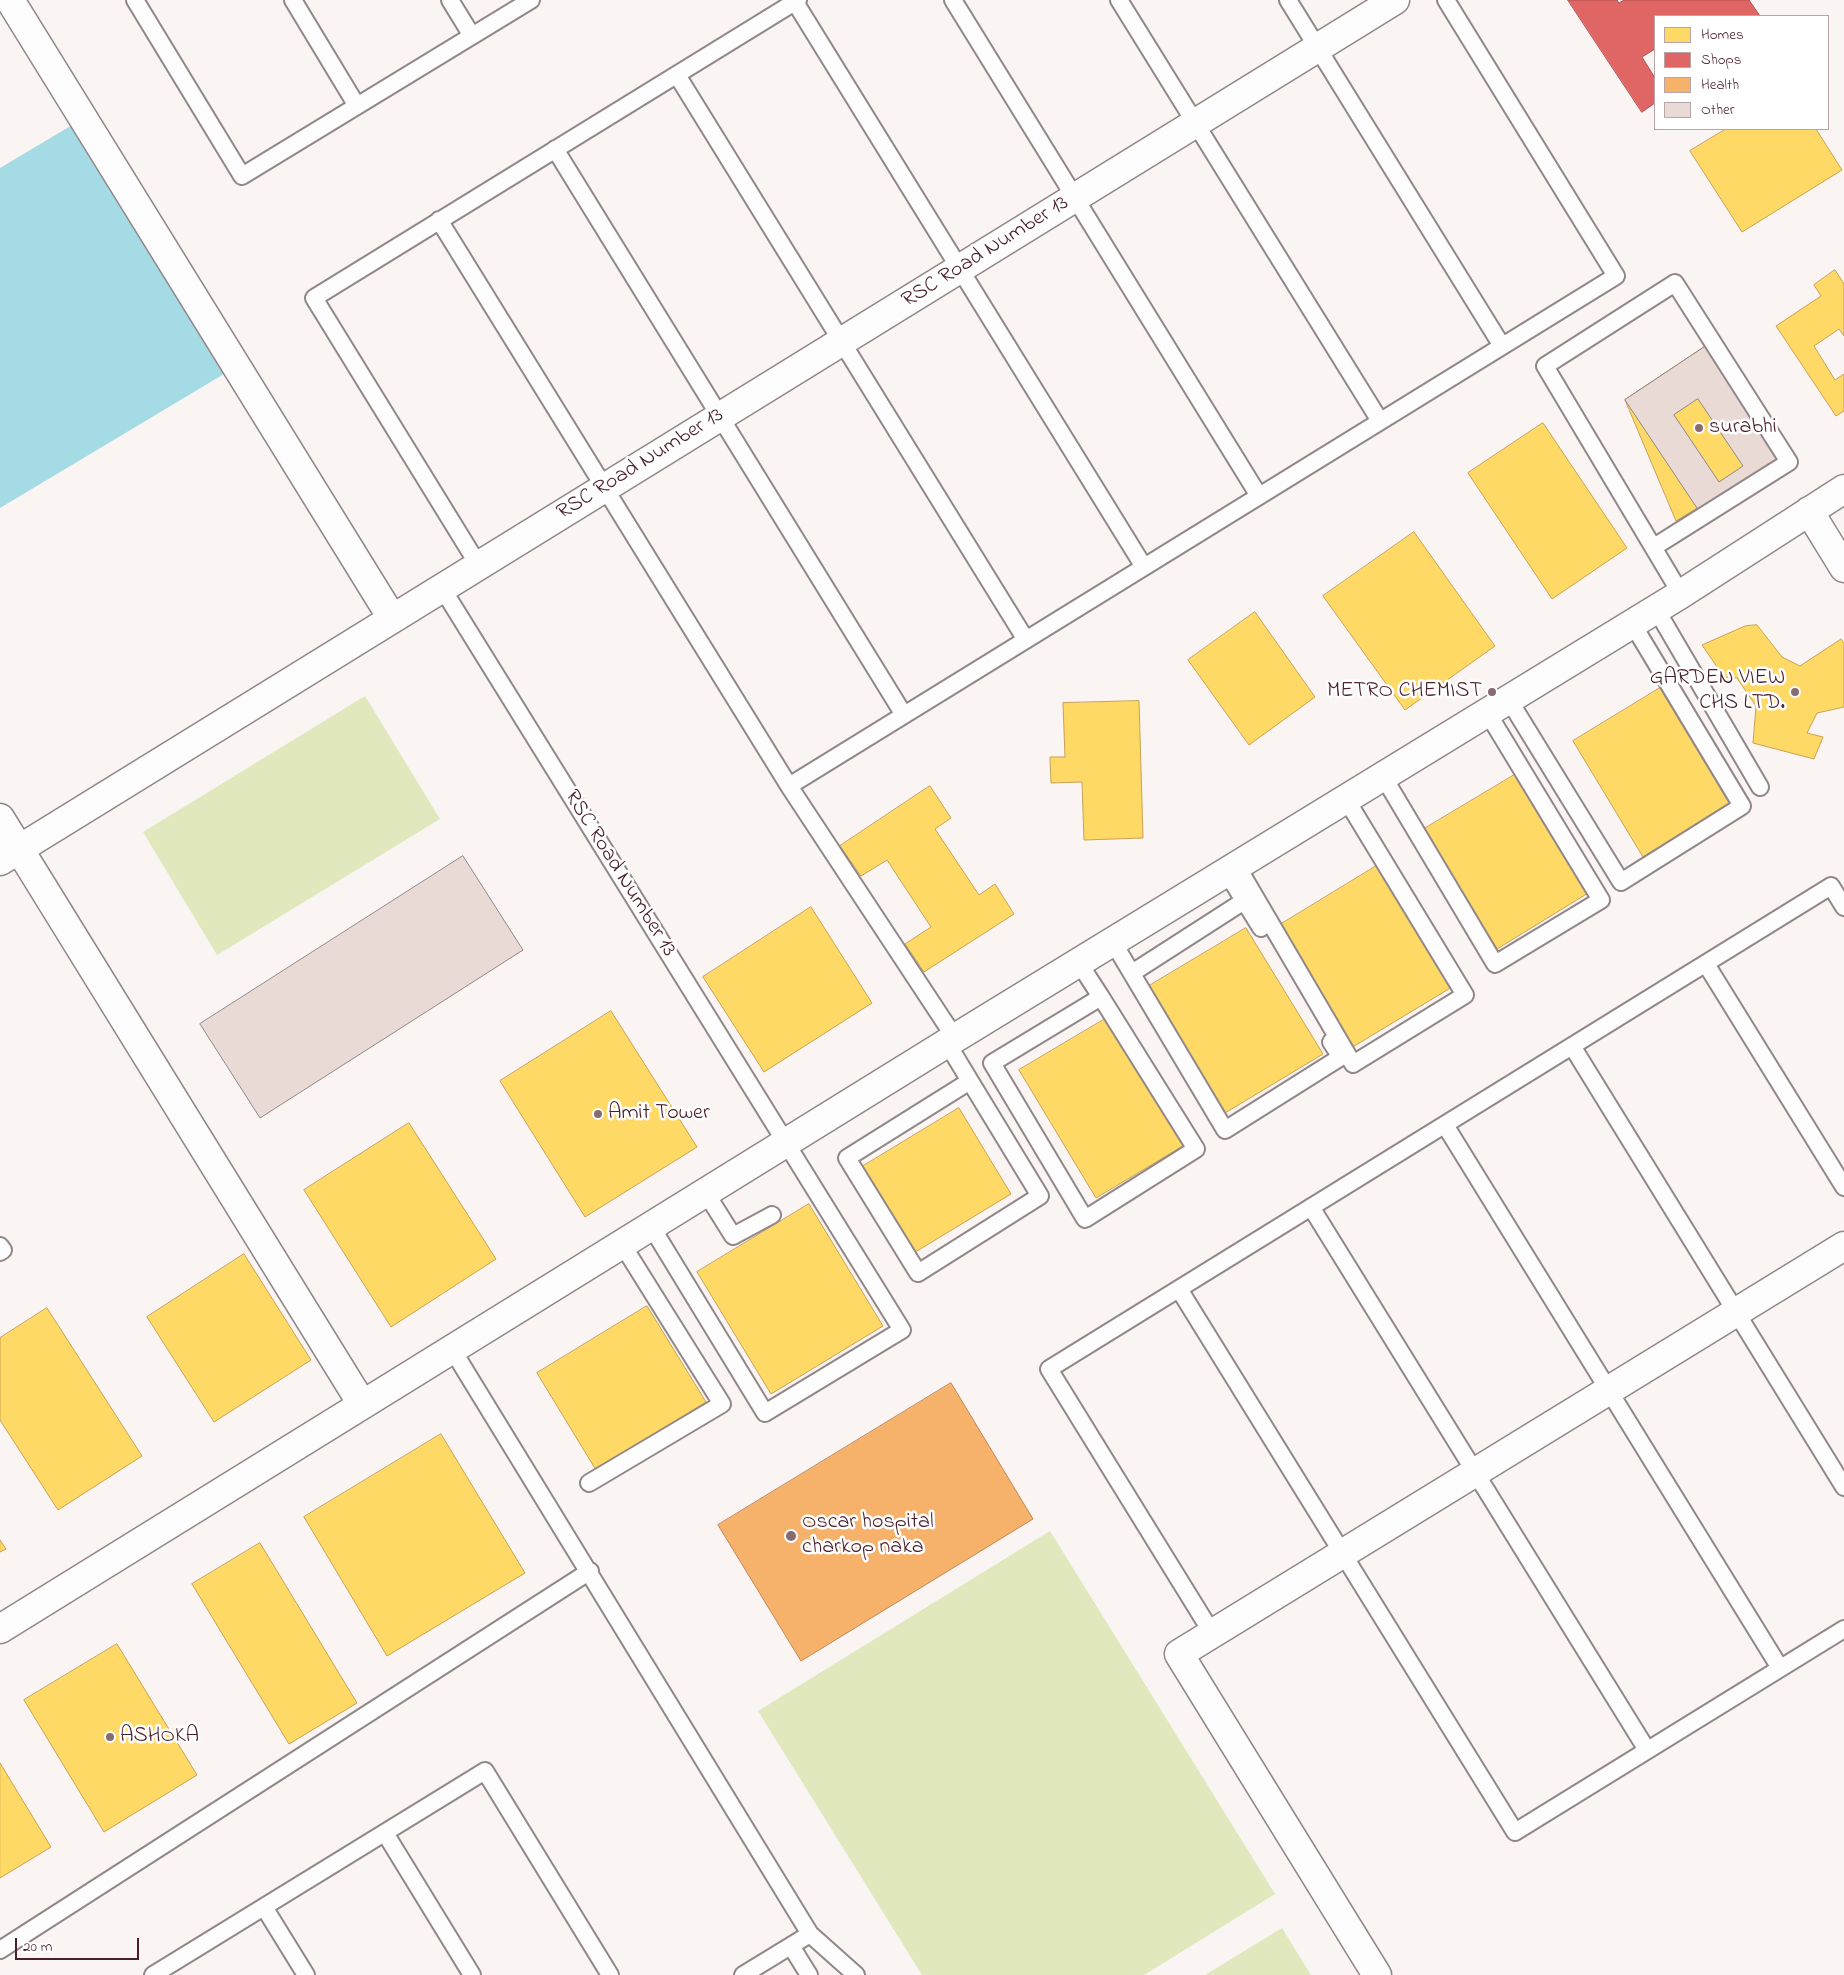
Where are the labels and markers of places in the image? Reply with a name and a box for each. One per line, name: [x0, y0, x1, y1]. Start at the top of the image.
place label: surabhi: [1709, 415, 1777, 441]
marker: surabhi: [1693, 422, 1705, 434]
place label: GARDEN VIEW CHS LTD.: [1650, 666, 1785, 718]
place label: METRO CHEMIST: [1327, 679, 1482, 705]
marker: METRO CHEMIST: [1486, 686, 1498, 698]
marker: GARDEN VIEW CHS LTD.: [1789, 686, 1801, 698]
place label: Amit Tower: [608, 1101, 710, 1127]
marker: Amit Tower: [592, 1108, 604, 1120]
place label: Oscar hospital charkop naka: [802, 1510, 934, 1562]
marker: Oscar hospital charkop naka: [784, 1529, 798, 1543]
place label: ASHOKA: [120, 1724, 199, 1750]
marker: ASHOKA: [104, 1731, 116, 1743]

